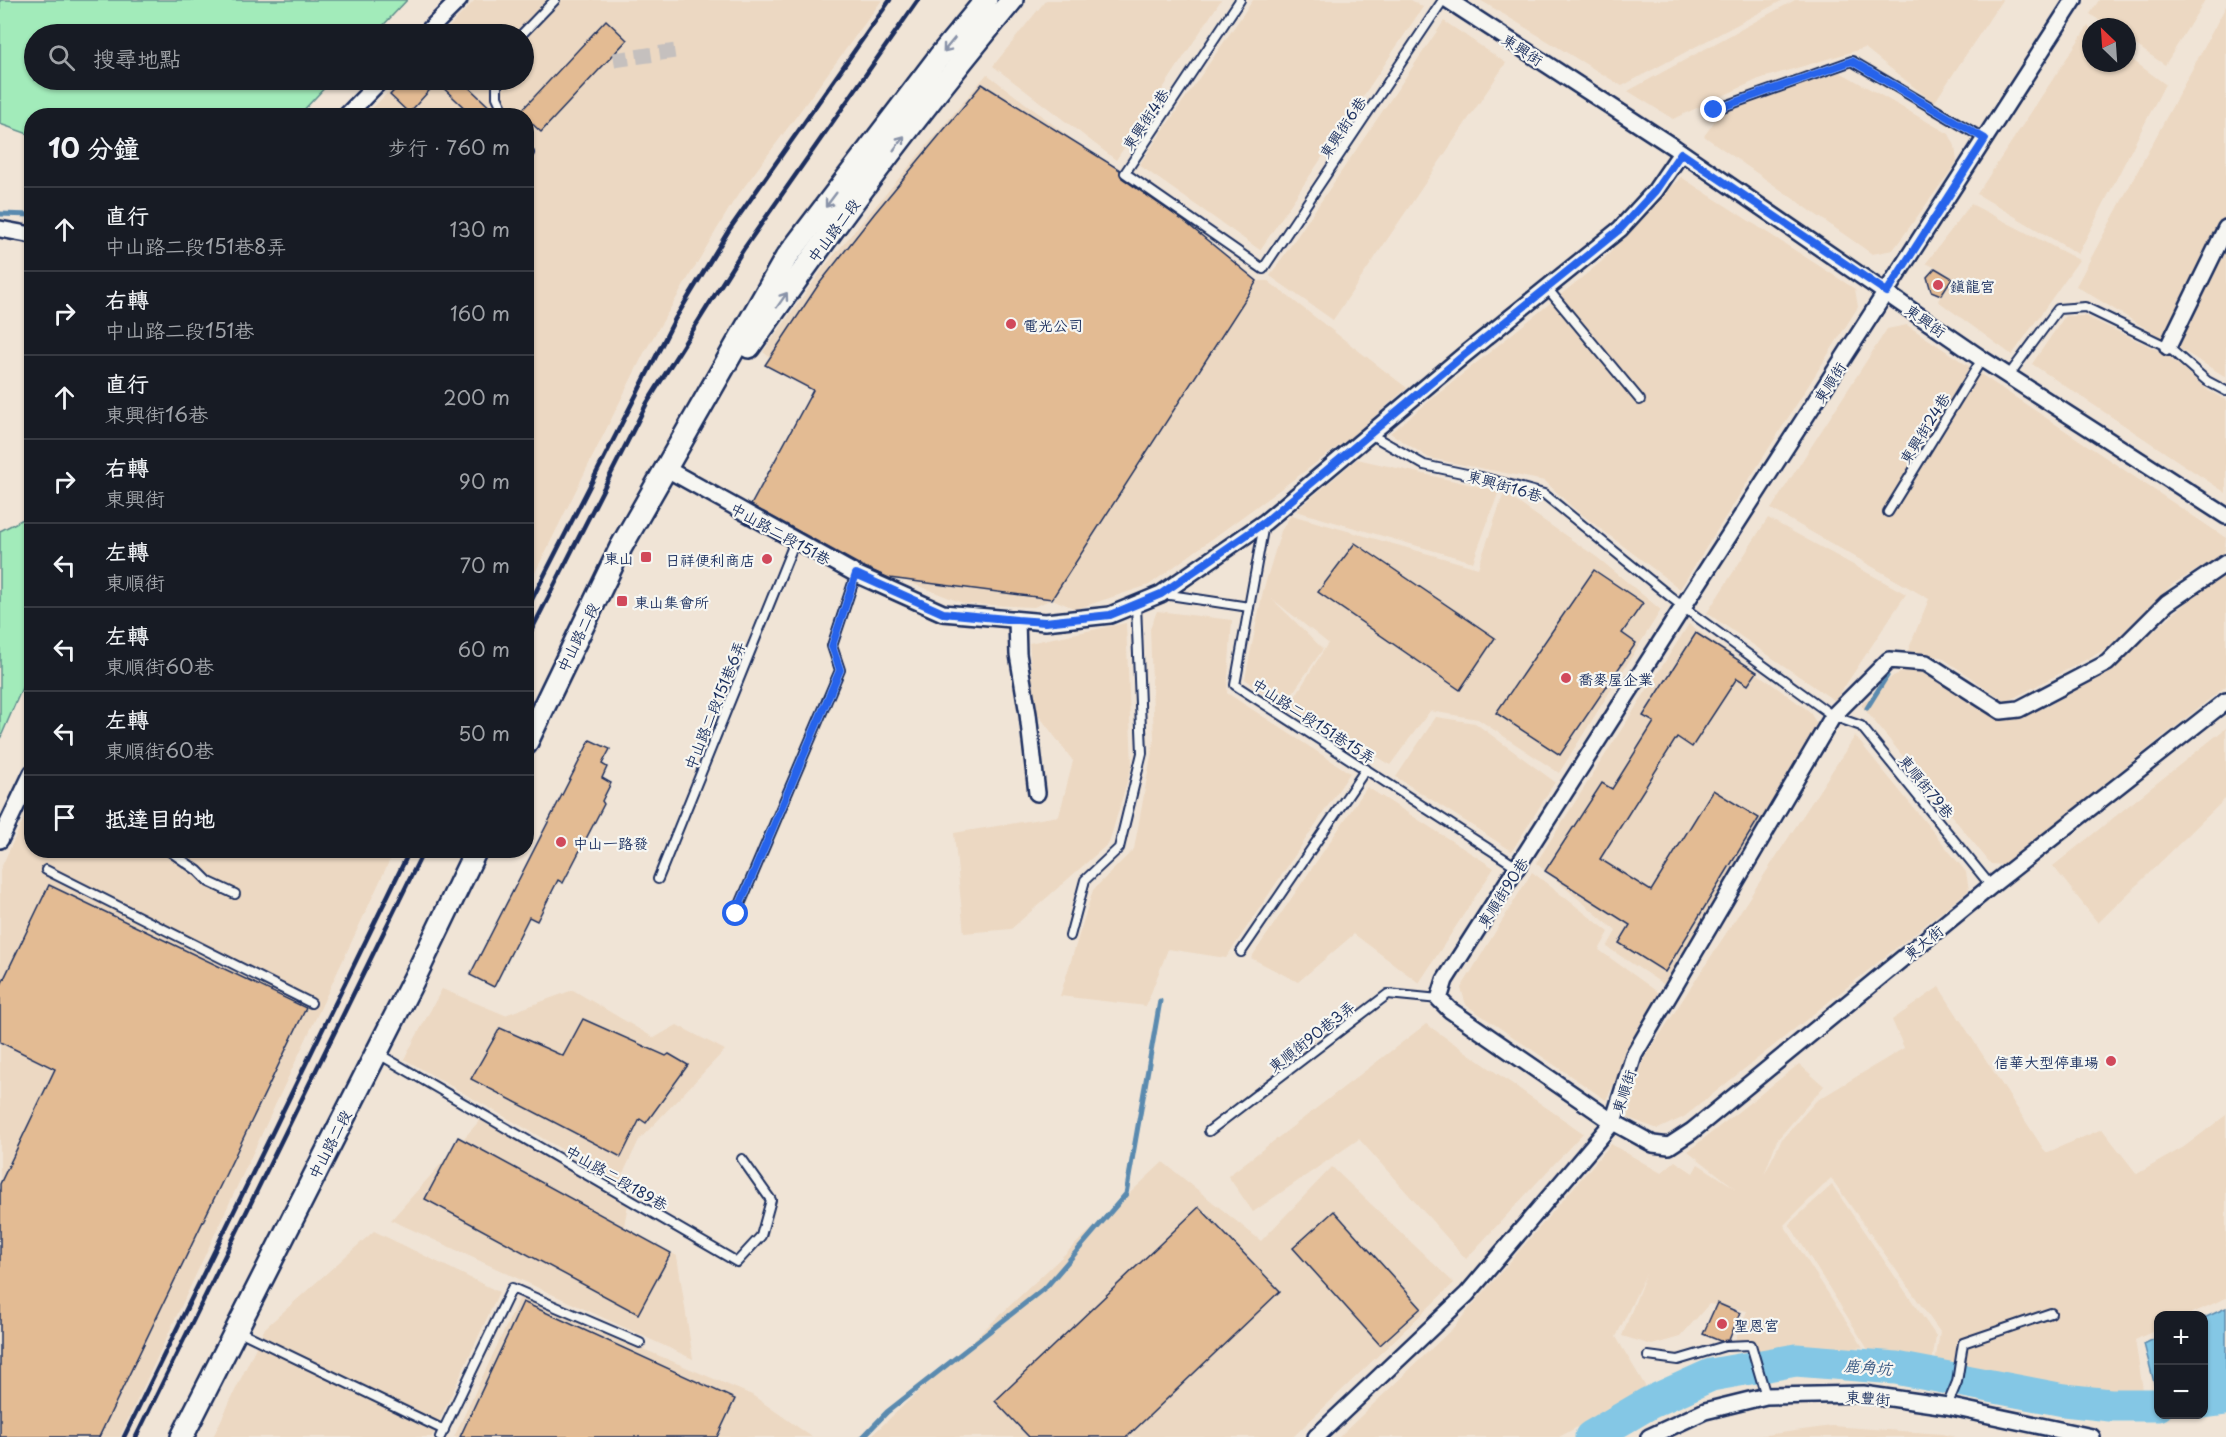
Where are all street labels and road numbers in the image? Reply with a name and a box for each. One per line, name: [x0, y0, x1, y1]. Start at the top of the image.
street label: 東興街: [1498, 27, 1548, 71]
street label: 東興街4巷: [1116, 84, 1174, 154]
street label: 東興街6巷: [1313, 91, 1371, 163]
street label: 中山路二段: [801, 193, 865, 267]
street label: 東興街: [1901, 298, 1951, 342]
street label: 東順街: [1807, 357, 1851, 407]
street label: 東興街24巷: [1893, 388, 1955, 468]
street label: 東興街16巷: [1465, 463, 1545, 507]
street label: 中山路二段151巷: [727, 496, 835, 570]
street label: 中山路二段: [550, 598, 604, 676]
street label: 中山路二段151巷6弄: [678, 637, 750, 773]
street label: 中山路二段151巷15弄: [1248, 671, 1380, 769]
street label: 東順街79巷: [1894, 749, 1960, 823]
street label: 東順街90巷: [1471, 852, 1533, 932]
street label: 東大街: [1898, 919, 1948, 965]
street label: 東順街90巷3弄: [1263, 995, 1359, 1077]
street label: 東順街: [1605, 1066, 1641, 1116]
street label: 中山路二段: [302, 1105, 356, 1183]
street label: 中山路二段189巷: [562, 1138, 672, 1216]
street label: 東豐街: [1845, 1384, 1891, 1410]

